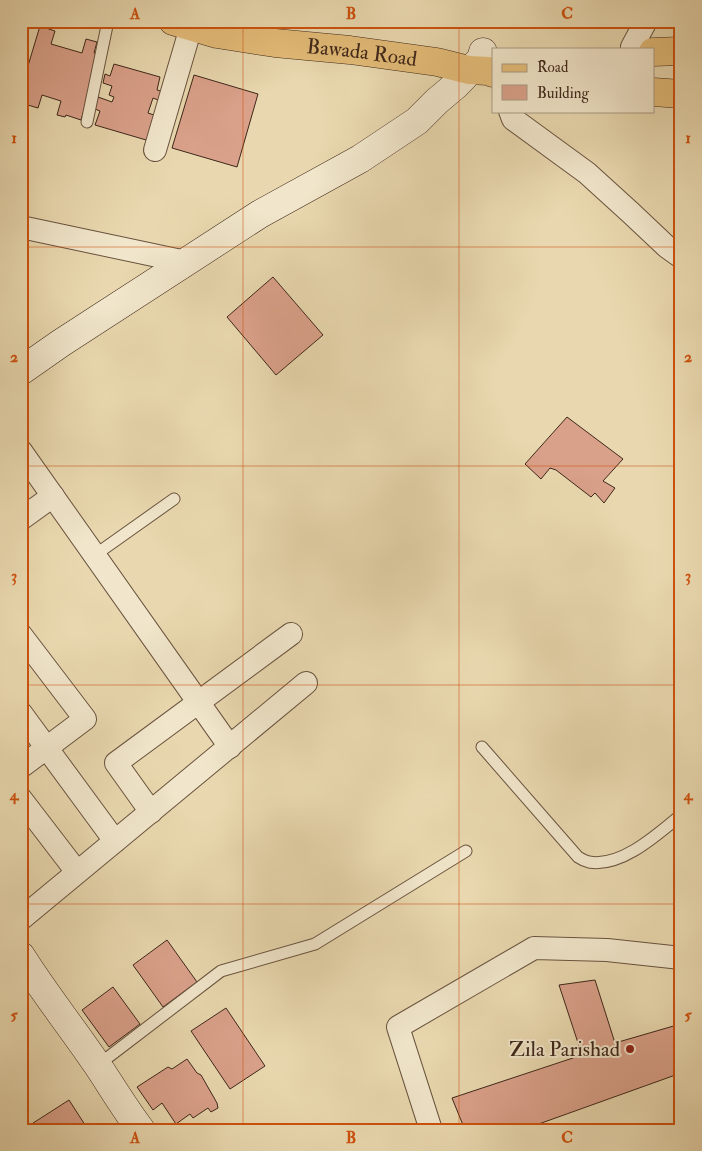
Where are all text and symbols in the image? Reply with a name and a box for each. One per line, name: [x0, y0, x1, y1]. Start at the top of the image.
text: A: [129, 4, 141, 24]
text: B: [346, 4, 356, 24]
text: C: [561, 4, 573, 24]
street label: Bawada Road: [305, 33, 419, 73]
legend: [492, 48, 654, 112]
text: Road: [537, 58, 569, 77]
text: Building: [537, 84, 589, 103]
text: 1: [11, 128, 17, 148]
text: 1: [685, 128, 691, 148]
text: 2: [10, 347, 18, 367]
text: 2: [684, 347, 692, 367]
text: 3: [11, 566, 17, 586]
text: 3: [685, 566, 691, 586]
text: 4: [9, 785, 20, 805]
text: 4: [683, 785, 694, 805]
text: 5: [10, 1005, 18, 1025]
text: 5: [684, 1005, 692, 1025]
place label: Zila Parishad: [509, 1036, 621, 1063]
marker: Zila Parishad: [624, 1043, 636, 1055]
text: A: [129, 1128, 141, 1148]
text: B: [346, 1128, 356, 1148]
text: C: [561, 1128, 573, 1148]

